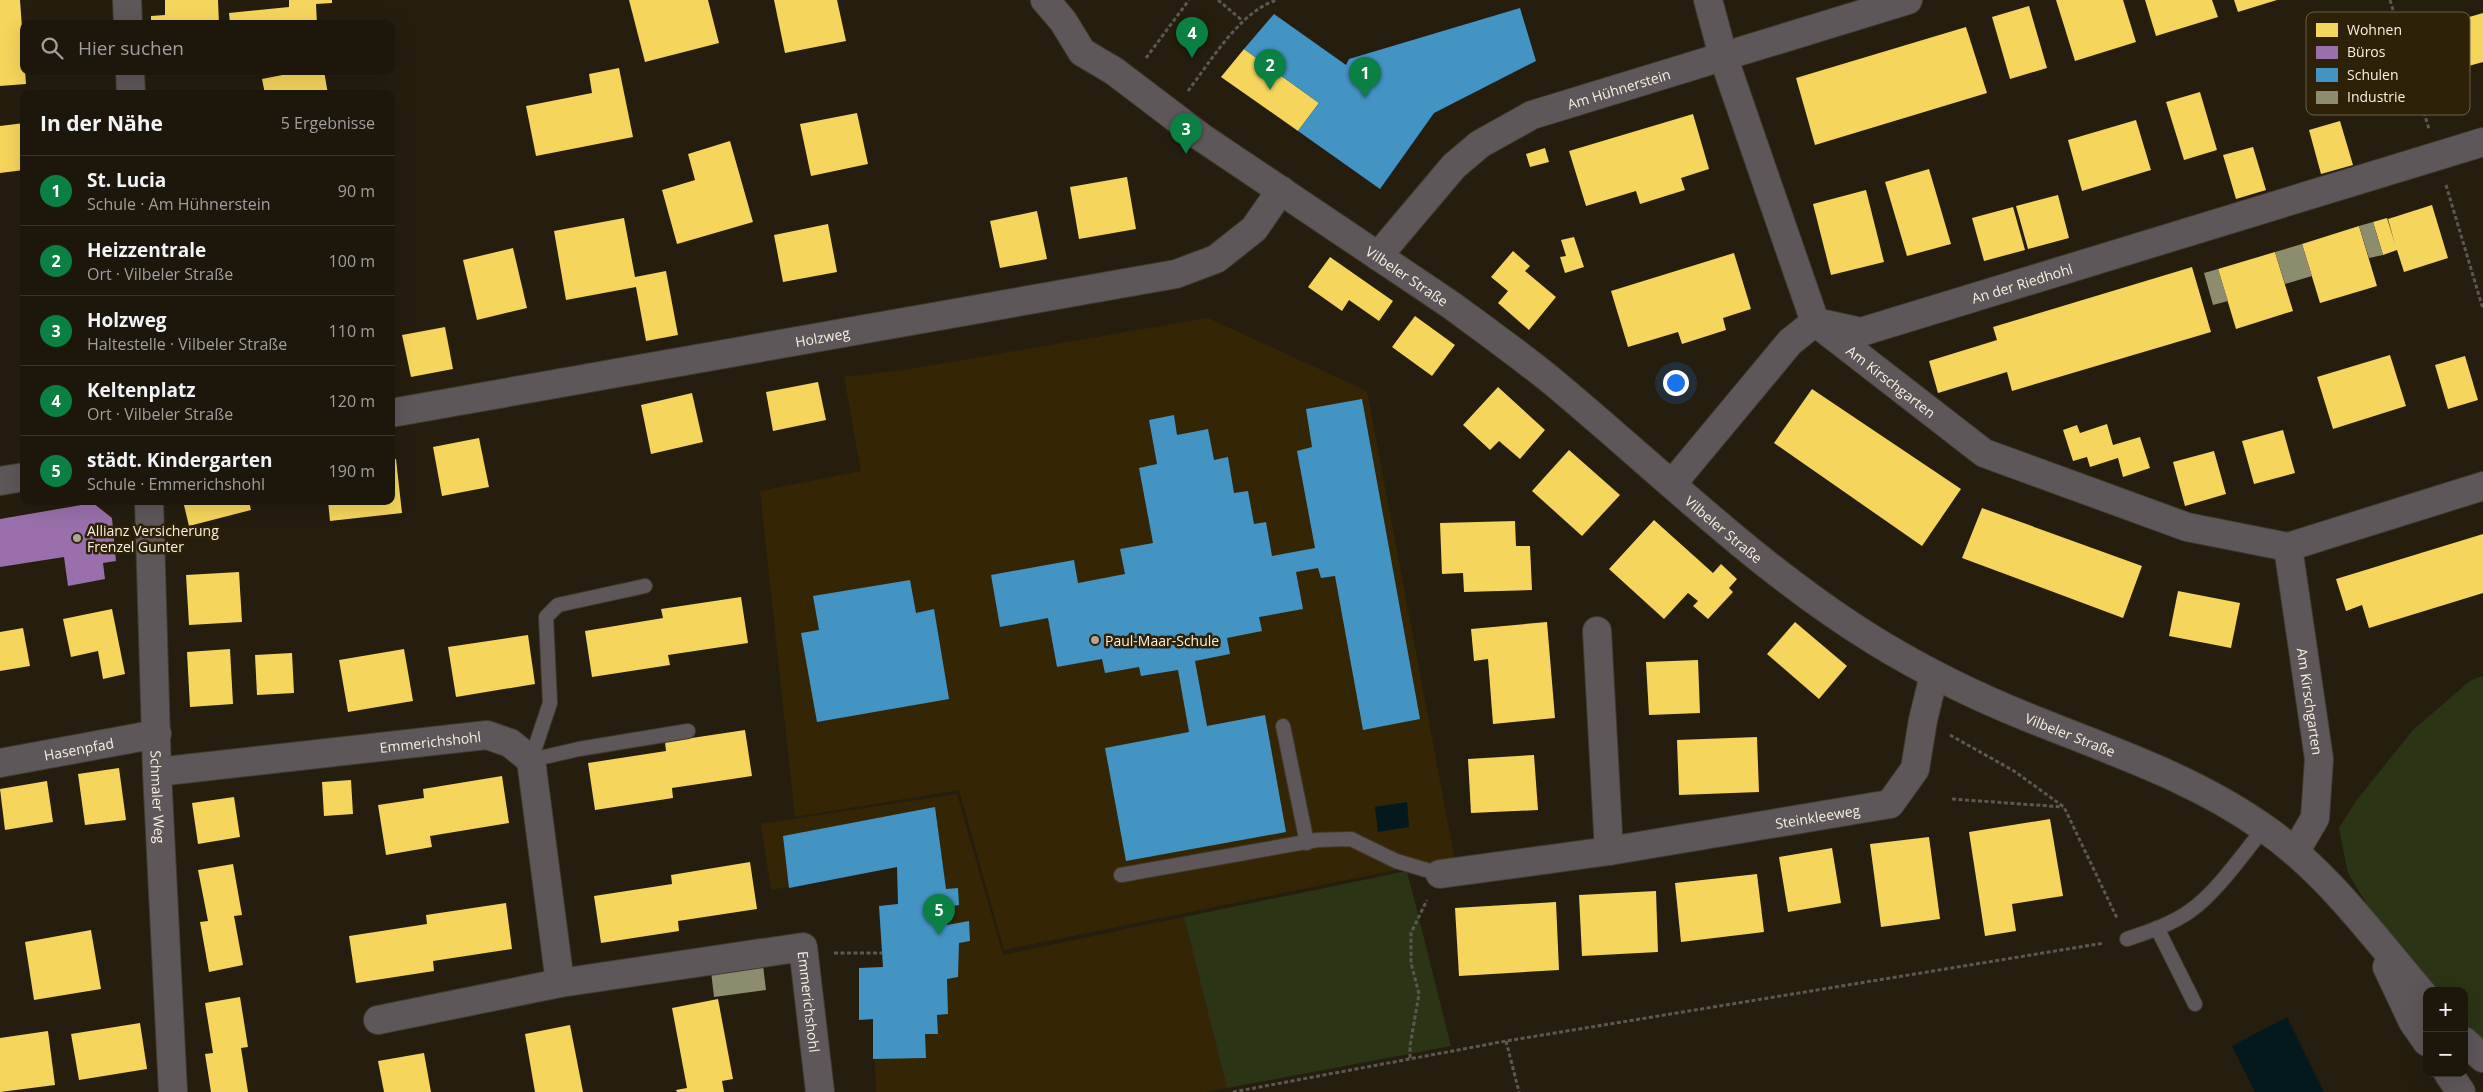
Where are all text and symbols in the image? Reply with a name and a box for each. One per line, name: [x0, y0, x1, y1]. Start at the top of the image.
legend: [2306, 12, 2470, 115]
pin: 4: [1176, 17, 1208, 58]
search box: [20, 20, 395, 75]
text: Wohnen: [2347, 20, 2402, 39]
icon: search: [38, 34, 66, 62]
text: Hier suchen: [78, 35, 184, 61]
text: Büros: [2347, 42, 2386, 61]
pin: 2: [1254, 49, 1286, 90]
pin: 1: [1349, 57, 1381, 98]
street label: Am Hühnerstein: [1565, 64, 1673, 113]
text: Schulen: [2347, 65, 2399, 84]
text: Industrie: [2347, 87, 2406, 106]
text: In der Nähe: [40, 109, 163, 137]
text: 5 Ergebnisse: [281, 112, 375, 134]
pin: 3: [1170, 113, 1202, 154]
text: St. Lucia: [87, 167, 166, 193]
text: 1: [51, 180, 61, 202]
text: 90 m: [338, 180, 375, 202]
text: Schule · Am Hühnerstein: [87, 193, 271, 215]
text: Heizzentrale: [87, 237, 206, 263]
street label: Vilbeler Straße: [1362, 241, 1452, 310]
text: 2: [51, 250, 61, 272]
text: 100 m: [329, 250, 375, 272]
street label: An der Riedhohl: [1969, 258, 2075, 307]
text: Ort · Vilbeler Straße: [87, 263, 233, 285]
text: Holzweg: [87, 307, 167, 333]
text: 3: [51, 320, 61, 342]
text: 110 m: [329, 320, 375, 342]
street label: Holzweg: [793, 322, 852, 351]
text: Haltestelle · Vilbeler Straße: [87, 333, 287, 355]
street label: Am Kirschgarten: [1843, 341, 1940, 422]
your location: [1663, 370, 1689, 396]
text: Keltenplatz: [87, 377, 195, 403]
text: 4: [51, 390, 61, 412]
text: 120 m: [329, 390, 375, 412]
text: Ort · Vilbeler Straße: [87, 403, 233, 425]
text: städt. Kindergarten: [87, 447, 272, 473]
text: 5: [51, 460, 61, 482]
text: 190 m: [329, 460, 375, 482]
text: Schule · Emmerichshohl: [87, 473, 265, 495]
street label: Vilbeler Straße: [1681, 491, 1767, 567]
place label: Allianz Versicherung Frenzel Gunter: [87, 521, 219, 556]
marker: Allianz Versicherung Frenzel Gunter: [71, 532, 83, 544]
place label: Paul-Maar-Schule: [1105, 631, 1219, 650]
marker: Paul-Maar-Schule: [1089, 634, 1101, 646]
street label: Am Kirschgarten: [2293, 647, 2328, 756]
street label: Vilbeler Straße: [2022, 708, 2119, 761]
street label: Emmerichshohl: [379, 726, 482, 756]
street label: Hasenpfad: [42, 733, 115, 764]
street label: Schmaler Weg: [147, 750, 170, 844]
street label: Steinkleeweg: [1774, 800, 1862, 833]
pin: 5: [923, 894, 955, 935]
street label: Emmerichshohl: [794, 950, 825, 1053]
map controls: [2423, 987, 2468, 1077]
button: +: [2423, 987, 2468, 1032]
button: −: [2423, 1032, 2468, 1077]

